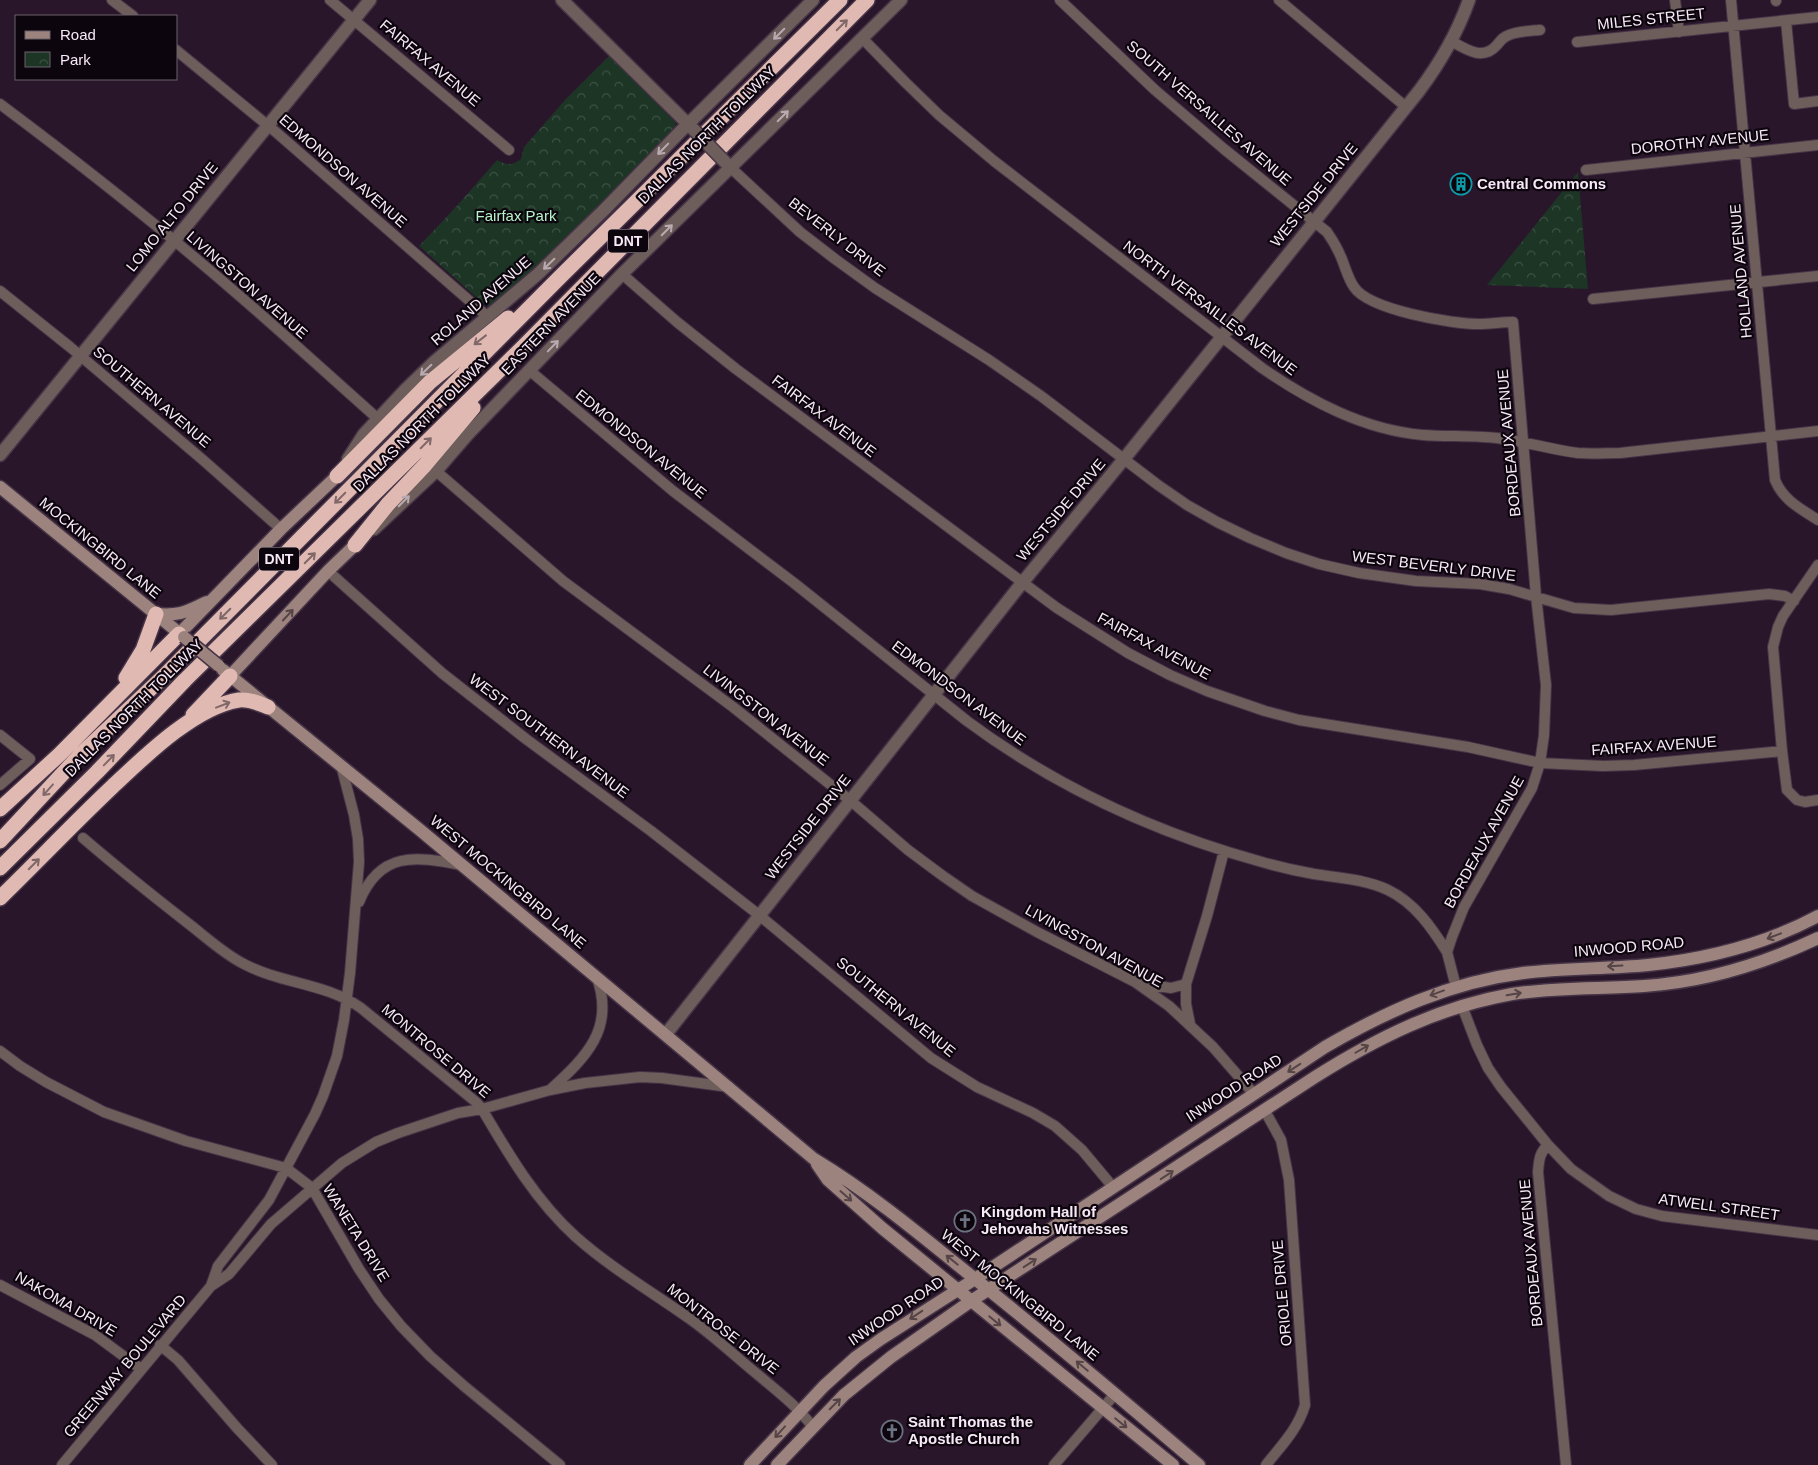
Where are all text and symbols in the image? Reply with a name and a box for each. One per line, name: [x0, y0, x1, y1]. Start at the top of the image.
street label: MILES STREET: [1596, 4, 1706, 33]
legend: [15, 15, 178, 80]
street label: FAIRFAX AVENUE: [377, 16, 484, 109]
one-way arrow: [835, 19, 848, 31]
text: Road: [60, 26, 96, 43]
one-way arrow: [773, 28, 785, 40]
street label: SOUTH VERSAILLES AVENUE: [1124, 37, 1295, 189]
text: Park: [60, 51, 91, 68]
street label: DALLAS NORTH TOLLWAY: [634, 62, 779, 207]
one-way arrow: [777, 110, 789, 123]
street label: EDMONDSON AVENUE: [276, 111, 410, 231]
street label: DOROTHY AVENUE: [1630, 126, 1770, 157]
street label: WESTSIDE DRIVE: [1267, 139, 1361, 250]
one-way arrow: [657, 143, 669, 155]
street label: LOMO ALTO DRIVE: [122, 159, 221, 275]
building icon: Central Commons: [1449, 172, 1473, 196]
place label: Central Commons: [1477, 175, 1606, 192]
street label: BEVERLY DRIVE: [786, 194, 889, 280]
street label: HOLLAND AVENUE: [1726, 203, 1755, 339]
park label: Fairfax Park: [476, 207, 557, 224]
one-way arrow: [661, 224, 673, 236]
street label: LIVINGSTON AVENUE: [183, 228, 311, 342]
road number: DNT: [608, 230, 648, 252]
street label: NORTH VERSAILLES AVENUE: [1120, 237, 1300, 378]
street label: ROLAND AVENUE: [427, 253, 534, 349]
one-way arrow: [542, 258, 555, 270]
street label: EASTERN AVENUE: [498, 269, 604, 378]
one-way arrow: [473, 334, 486, 345]
one-way arrow: [547, 339, 559, 352]
street label: SOUTHERN AVENUE: [90, 343, 215, 451]
street label: DALLAS NORTH TOLLWAY: [349, 350, 494, 495]
one-way arrow: [420, 364, 432, 376]
street label: BORDEAUX AVENUE: [1494, 369, 1523, 518]
street label: FAIRFAX AVENUE: [769, 371, 880, 460]
street label: EDMONDSON AVENUE: [573, 386, 710, 502]
one-way arrow: [419, 438, 431, 450]
street label: WESTSIDE DRIVE: [1013, 455, 1108, 564]
one-way arrow: [334, 492, 346, 505]
street label: MOCKINGBIRD LANE: [36, 494, 164, 602]
one-way arrow: [398, 495, 411, 507]
street label: WEST BEVERLY DRIVE: [1351, 547, 1517, 584]
road number: DNT: [259, 548, 299, 570]
one-way arrow: [304, 551, 316, 564]
one-way arrow: [219, 607, 231, 620]
one-way arrow: [282, 608, 294, 621]
street label: FAIRFAX AVENUE: [1095, 609, 1214, 683]
street label: DALLAS NORTH TOLLWAY: [61, 635, 206, 780]
street label: EDMONDSON AVENUE: [889, 637, 1030, 748]
street label: LIVINGSTON AVENUE: [700, 660, 832, 769]
street label: WEST SOUTHERN AVENUE: [466, 670, 632, 801]
one-way arrow: [215, 700, 230, 710]
street label: FAIRFAX AVENUE: [1591, 733, 1717, 758]
one-way arrow: [103, 754, 115, 766]
street label: WESTSIDE DRIVE: [761, 771, 854, 882]
street label: BORDEAUX AVENUE: [1440, 773, 1527, 911]
one-way arrow: [43, 784, 54, 797]
street label: WEST MOCKINGBIRD LANE: [427, 811, 590, 952]
one-way arrow: [28, 858, 41, 870]
street label: LIVINGSTON AVENUE: [1023, 901, 1166, 990]
one-way arrow: [1767, 932, 1782, 941]
street label: INWOOD ROAD: [1573, 933, 1685, 960]
street label: SOUTHERN AVENUE: [833, 953, 959, 1060]
one-way arrow: [1607, 962, 1623, 971]
one-way arrow: [1506, 988, 1522, 998]
one-way arrow: [1430, 989, 1446, 998]
street label: MONTROSE DRIVE: [379, 1000, 494, 1101]
one-way arrow: [1354, 1043, 1368, 1053]
street label: INWOOD ROAD: [1183, 1050, 1285, 1125]
one-way arrow: [1287, 1062, 1301, 1073]
one-way arrow: [1159, 1170, 1173, 1180]
street label: BORDEAUX AVENUE: [1516, 1179, 1545, 1328]
street label: WANETA DRIVE: [320, 1181, 393, 1285]
one-way arrow: [839, 1190, 852, 1202]
street label: ATWELL STREET: [1658, 1190, 1781, 1223]
place label: Kingdom Hall of Jehovahs Witnesses: [981, 1203, 1128, 1237]
church icon: Kingdom Hall of Jehovahs Witnesses: [953, 1209, 977, 1233]
street label: WEST MOCKINGBIRD LANE: [938, 1226, 1103, 1364]
street label: ORIOLE DRIVE: [1268, 1239, 1295, 1347]
one-way arrow: [945, 1254, 958, 1265]
one-way arrow: [1023, 1258, 1037, 1268]
street label: NAKOMA DRIVE: [13, 1268, 120, 1339]
street label: INWOOD ROAD: [845, 1272, 947, 1349]
street label: MONTROSE DRIVE: [664, 1280, 782, 1377]
street label: GREENWAY BOULEVARD: [60, 1291, 189, 1441]
one-way arrow: [910, 1311, 924, 1321]
one-way arrow: [988, 1315, 1001, 1326]
one-way arrow: [1075, 1360, 1088, 1371]
one-way arrow: [828, 1398, 841, 1410]
place label: Saint Thomas the Apostle Church: [908, 1413, 1033, 1447]
one-way arrow: [1114, 1418, 1127, 1429]
church icon: Saint Thomas the Apostle Church: [880, 1419, 904, 1443]
one-way arrow: [774, 1425, 786, 1438]

